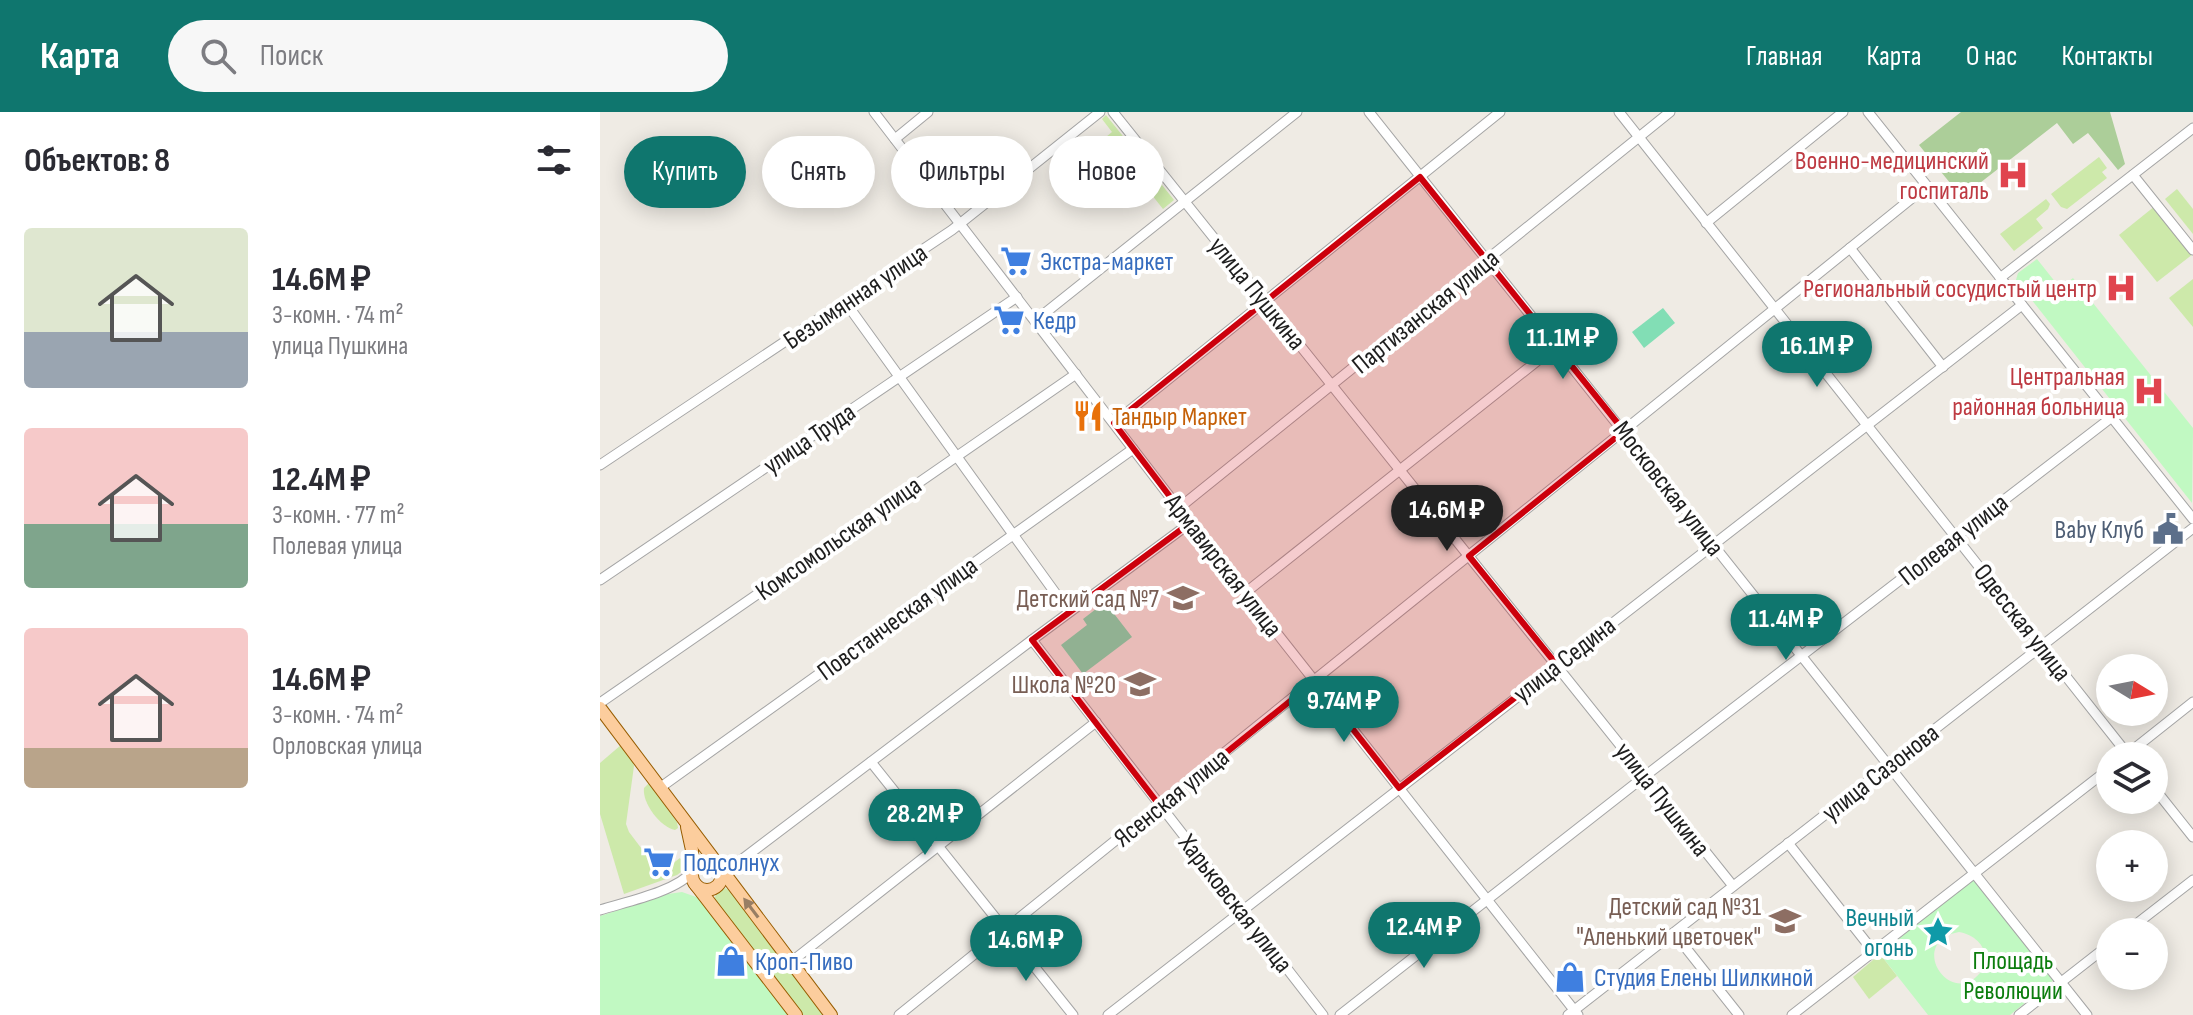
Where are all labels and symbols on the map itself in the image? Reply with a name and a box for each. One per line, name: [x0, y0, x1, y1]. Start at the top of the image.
place label: Военно-медицинский госпиталь: [1795, 146, 1989, 207]
hospital icon: Военно-медицинский госпиталь: [1996, 158, 2030, 192]
street label: улица Пушкина: [1202, 231, 1312, 357]
street label: Безымянная улица: [778, 238, 934, 357]
street label: Партизанская улица: [1346, 243, 1506, 381]
supermarket icon: Экстра-маркет: [999, 244, 1033, 278]
place label: Экстра-маркет: [1040, 247, 1174, 278]
hospital icon: Региональный сосудистый центр: [2104, 271, 2138, 305]
place label: Региональный сосудистый центр: [1803, 274, 2097, 305]
supermarket icon: Кедр: [992, 303, 1026, 337]
place label: Кедр: [1033, 306, 1076, 337]
pin: 11.1M ₽: [1489, 313, 1637, 381]
pin: 16.1M ₽: [1743, 321, 1891, 389]
place label: Центральная районная больница: [1952, 362, 2125, 423]
hospital icon: Центральная районная больница: [2132, 374, 2166, 408]
street label: улица Труда: [758, 397, 862, 481]
restaurant icon: Тандыр Маркет: [1071, 399, 1105, 433]
place label: Тандыр Маркет: [1112, 402, 1247, 433]
street label: Московская улица: [1606, 415, 1730, 562]
street label: Комсомольская улица: [750, 471, 928, 608]
pin: 14.6M ₽: [1373, 485, 1521, 553]
street label: Армавирская улица: [1157, 488, 1288, 643]
street label: Полевая улица: [1893, 488, 2015, 593]
public building icon: Baby Клуб: [2151, 512, 2185, 546]
place label: Baby Клуб: [2055, 515, 2144, 546]
street label: Повстанческая улица: [812, 551, 984, 688]
street label: Одесская улица: [1966, 558, 2077, 688]
school or university icon: Детский сад №7: [1166, 581, 1200, 615]
place label: Детский сад №7: [1017, 584, 1160, 615]
pin: 11.4M ₽: [1712, 594, 1860, 662]
street label: улица Седина: [1508, 611, 1622, 710]
north arrow: [2096, 654, 2168, 726]
school or university icon: Школа №20: [1123, 667, 1157, 701]
place label: Школа №20: [1011, 670, 1116, 701]
pin: 9.74M ₽: [1270, 676, 1418, 744]
street label: улица Сазонова: [1816, 718, 1946, 828]
street label: улица Пушкина: [1608, 737, 1716, 863]
street label: Ясенская улица: [1108, 742, 1236, 854]
pin: 28.2M ₽: [851, 789, 999, 857]
street label: Харьковская улица: [1171, 828, 1299, 979]
supermarket icon: Подсолнух: [642, 845, 676, 879]
place label: Подсолнух: [683, 848, 780, 879]
place label: Детский сад №31 "Аленький цветочек": [1576, 892, 1761, 953]
one-way arrow: [743, 898, 759, 918]
pin: 12.4M ₽: [1350, 902, 1498, 970]
place label: Вечный огонь: [1845, 903, 1914, 964]
school or university icon: Детский сад №31 "Аленький цветочек": [1768, 904, 1802, 938]
pin: 14.6M ₽: [952, 915, 1100, 983]
place icon: Вечный огонь: [1921, 915, 1955, 949]
shop icon: Кроп-Пиво: [714, 944, 748, 978]
park label: Площадь Революции: [1963, 946, 2063, 1007]
place label: Кроп-Пиво: [755, 947, 853, 978]
shop icon: Студия Елены Шилкиной: [1553, 960, 1587, 994]
place label: Студия Елены Шилкиной: [1594, 963, 1813, 994]

